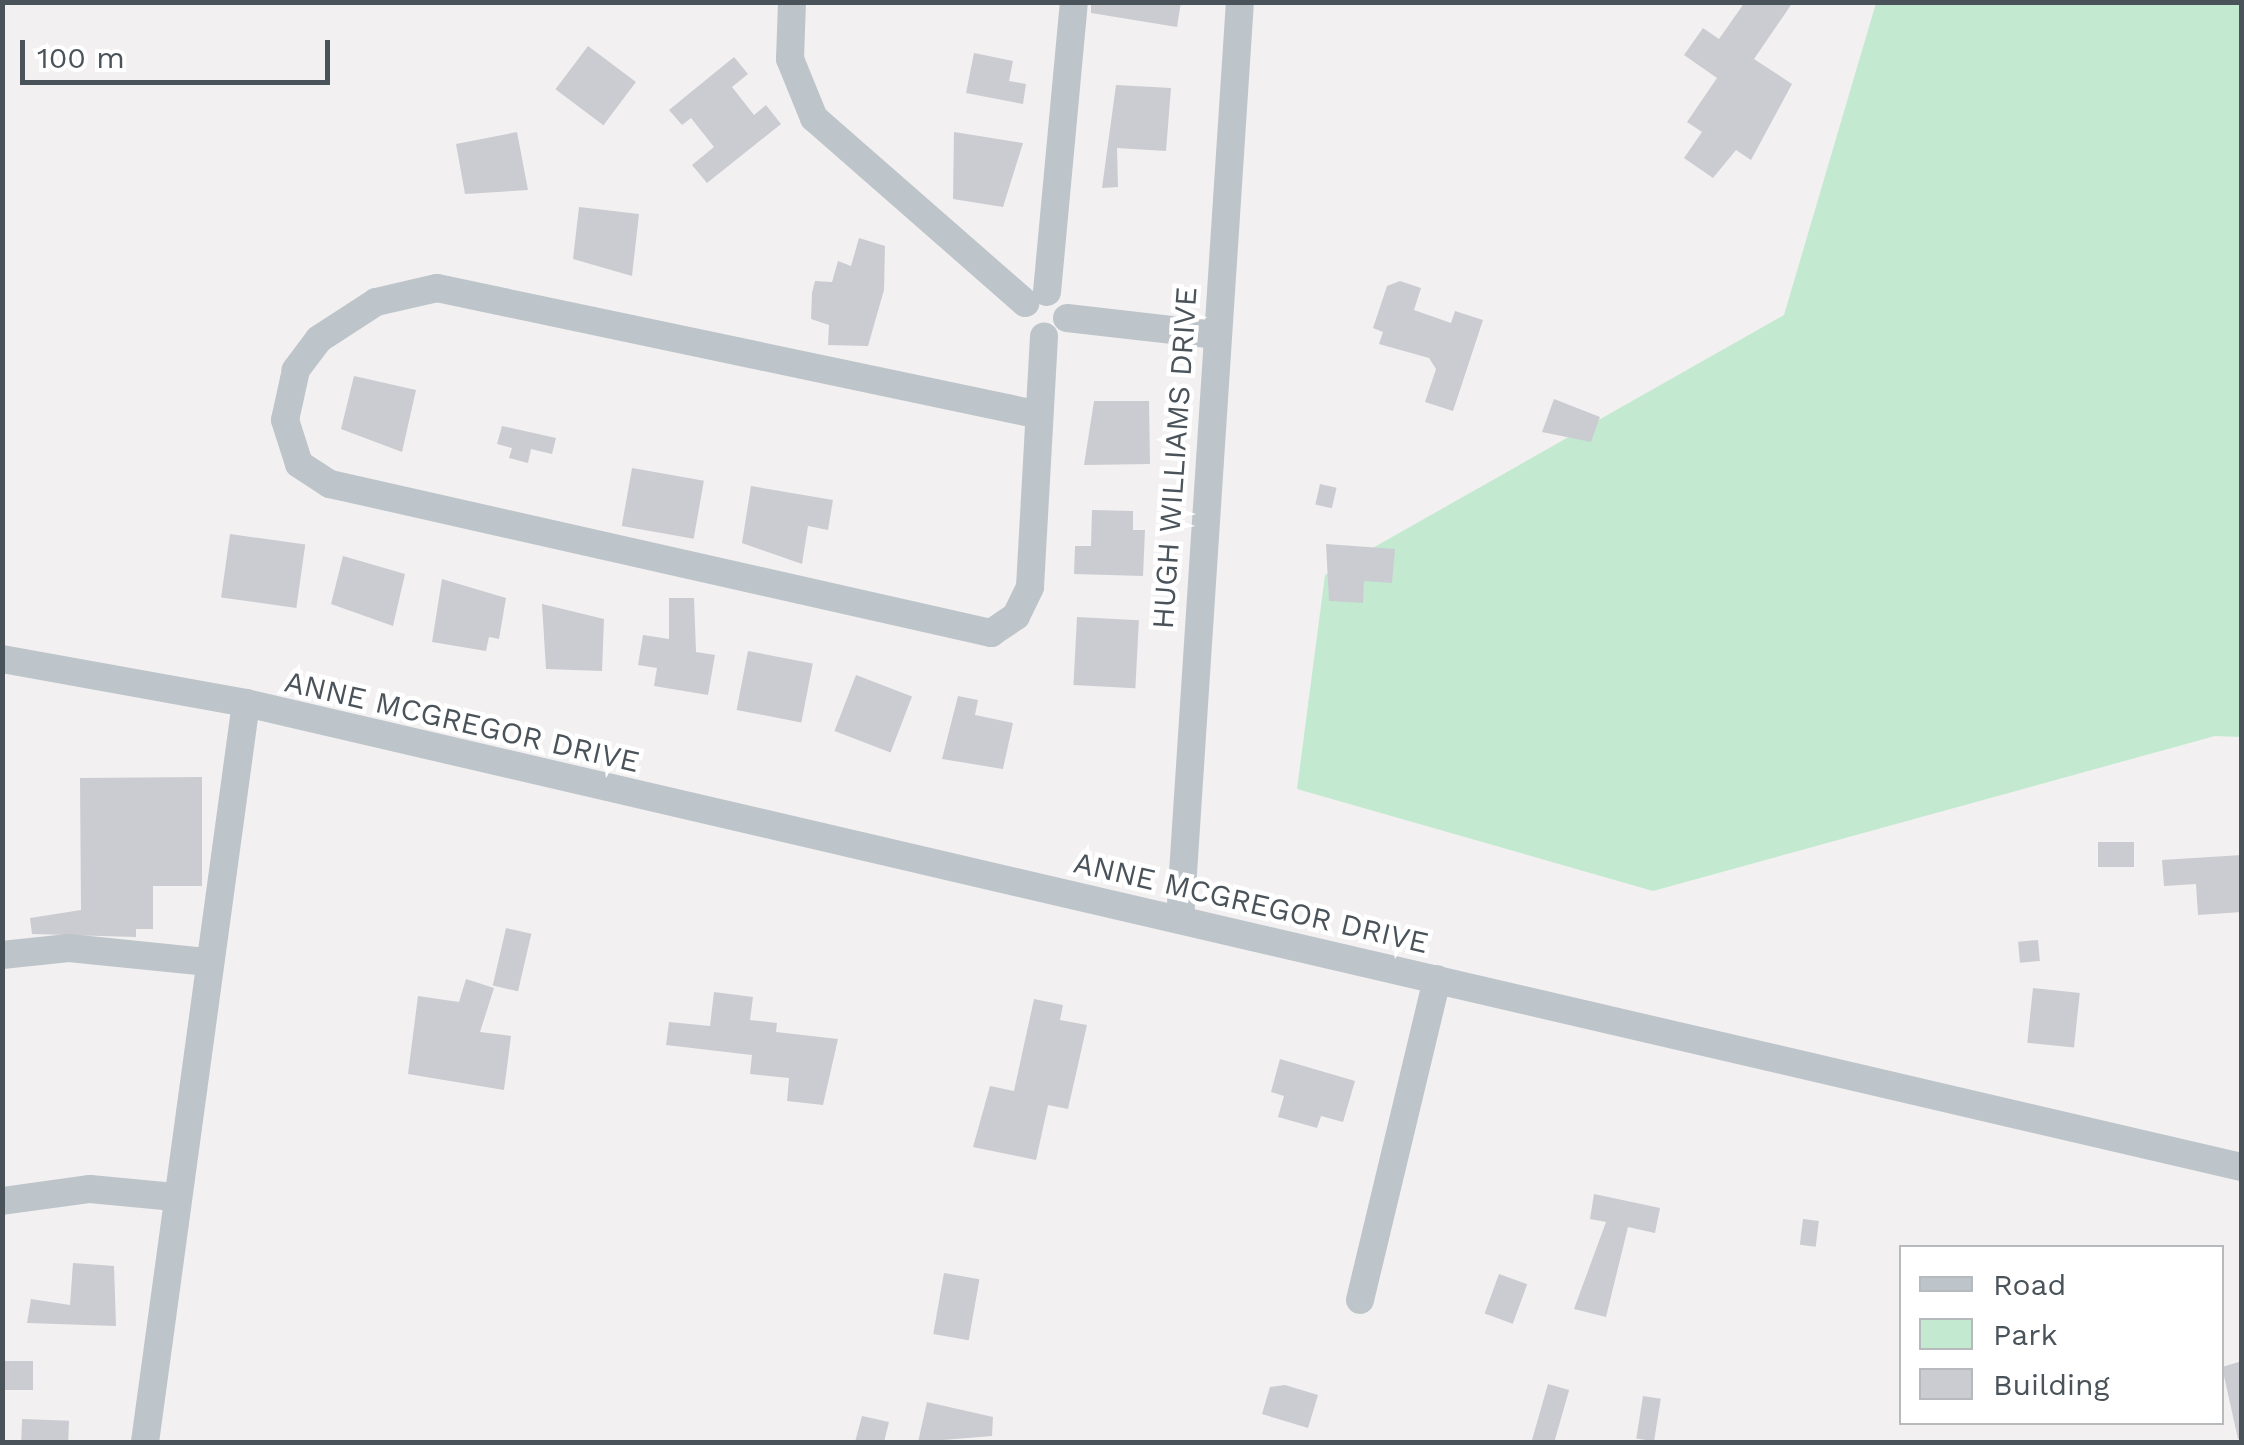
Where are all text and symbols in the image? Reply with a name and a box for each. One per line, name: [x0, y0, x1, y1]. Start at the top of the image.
scale bar: [25, 20, 335, 82]
text: 100 m: [37, 40, 125, 75]
street label: HUGH WILLIAMS DRIVE: [1145, 285, 1205, 631]
street label: ANNE MCGREGOR DRIVE: [281, 664, 643, 780]
street label: ANNE MCGREGOR DRIVE: [1070, 845, 1432, 961]
legend: [1899, 1245, 2224, 1425]
text: Road: [1993, 1267, 2066, 1302]
text: Park: [1993, 1317, 2058, 1352]
text: Building: [1993, 1367, 2110, 1402]

